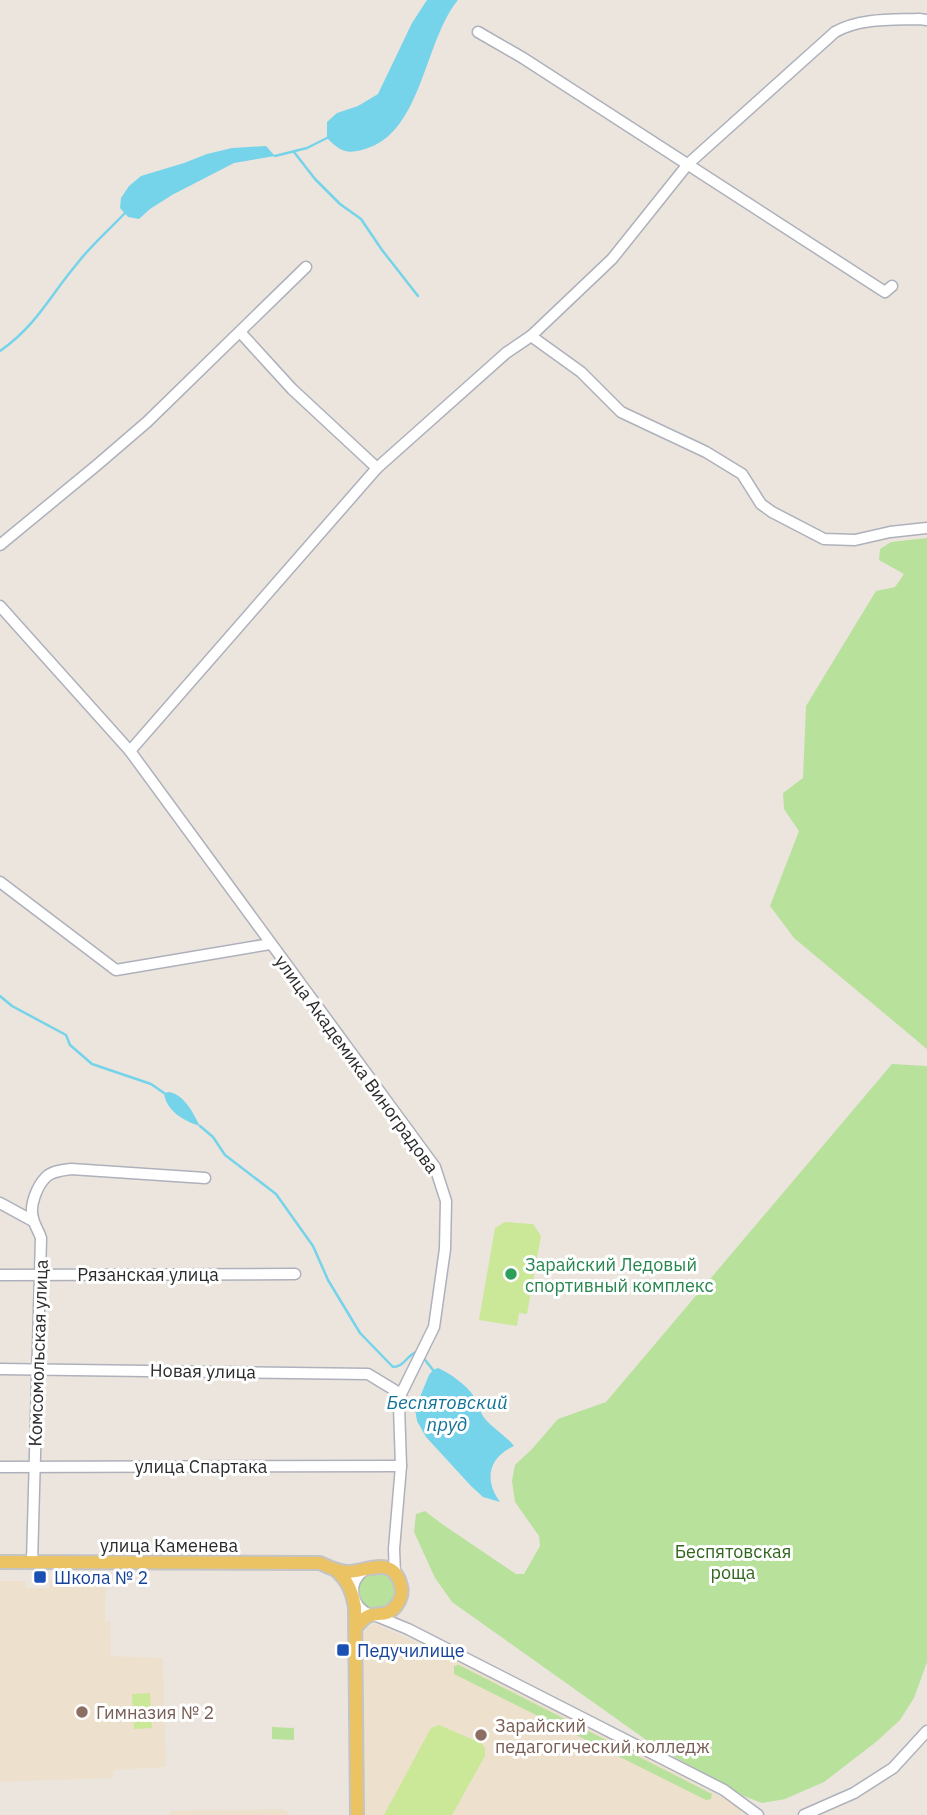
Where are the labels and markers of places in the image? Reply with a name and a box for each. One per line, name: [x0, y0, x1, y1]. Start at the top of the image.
place label: Зарайский Ледовый спортивный комплекс: [525, 1253, 714, 1297]
marker: Зарайский Ледовый спортивный комплекс: [503, 1266, 519, 1282]
place label: Школа № 2: [54, 1566, 148, 1589]
marker: Школа № 2: [32, 1569, 48, 1585]
place label: Педучилище: [357, 1639, 465, 1662]
marker: Педучилище: [335, 1642, 351, 1658]
place label: Гимназия № 2: [96, 1701, 214, 1724]
marker: Гимназия № 2: [74, 1704, 90, 1720]
place label: Зарайский педагогический колледж: [495, 1714, 710, 1758]
marker: Зарайский педагогический колледж: [473, 1727, 489, 1743]

